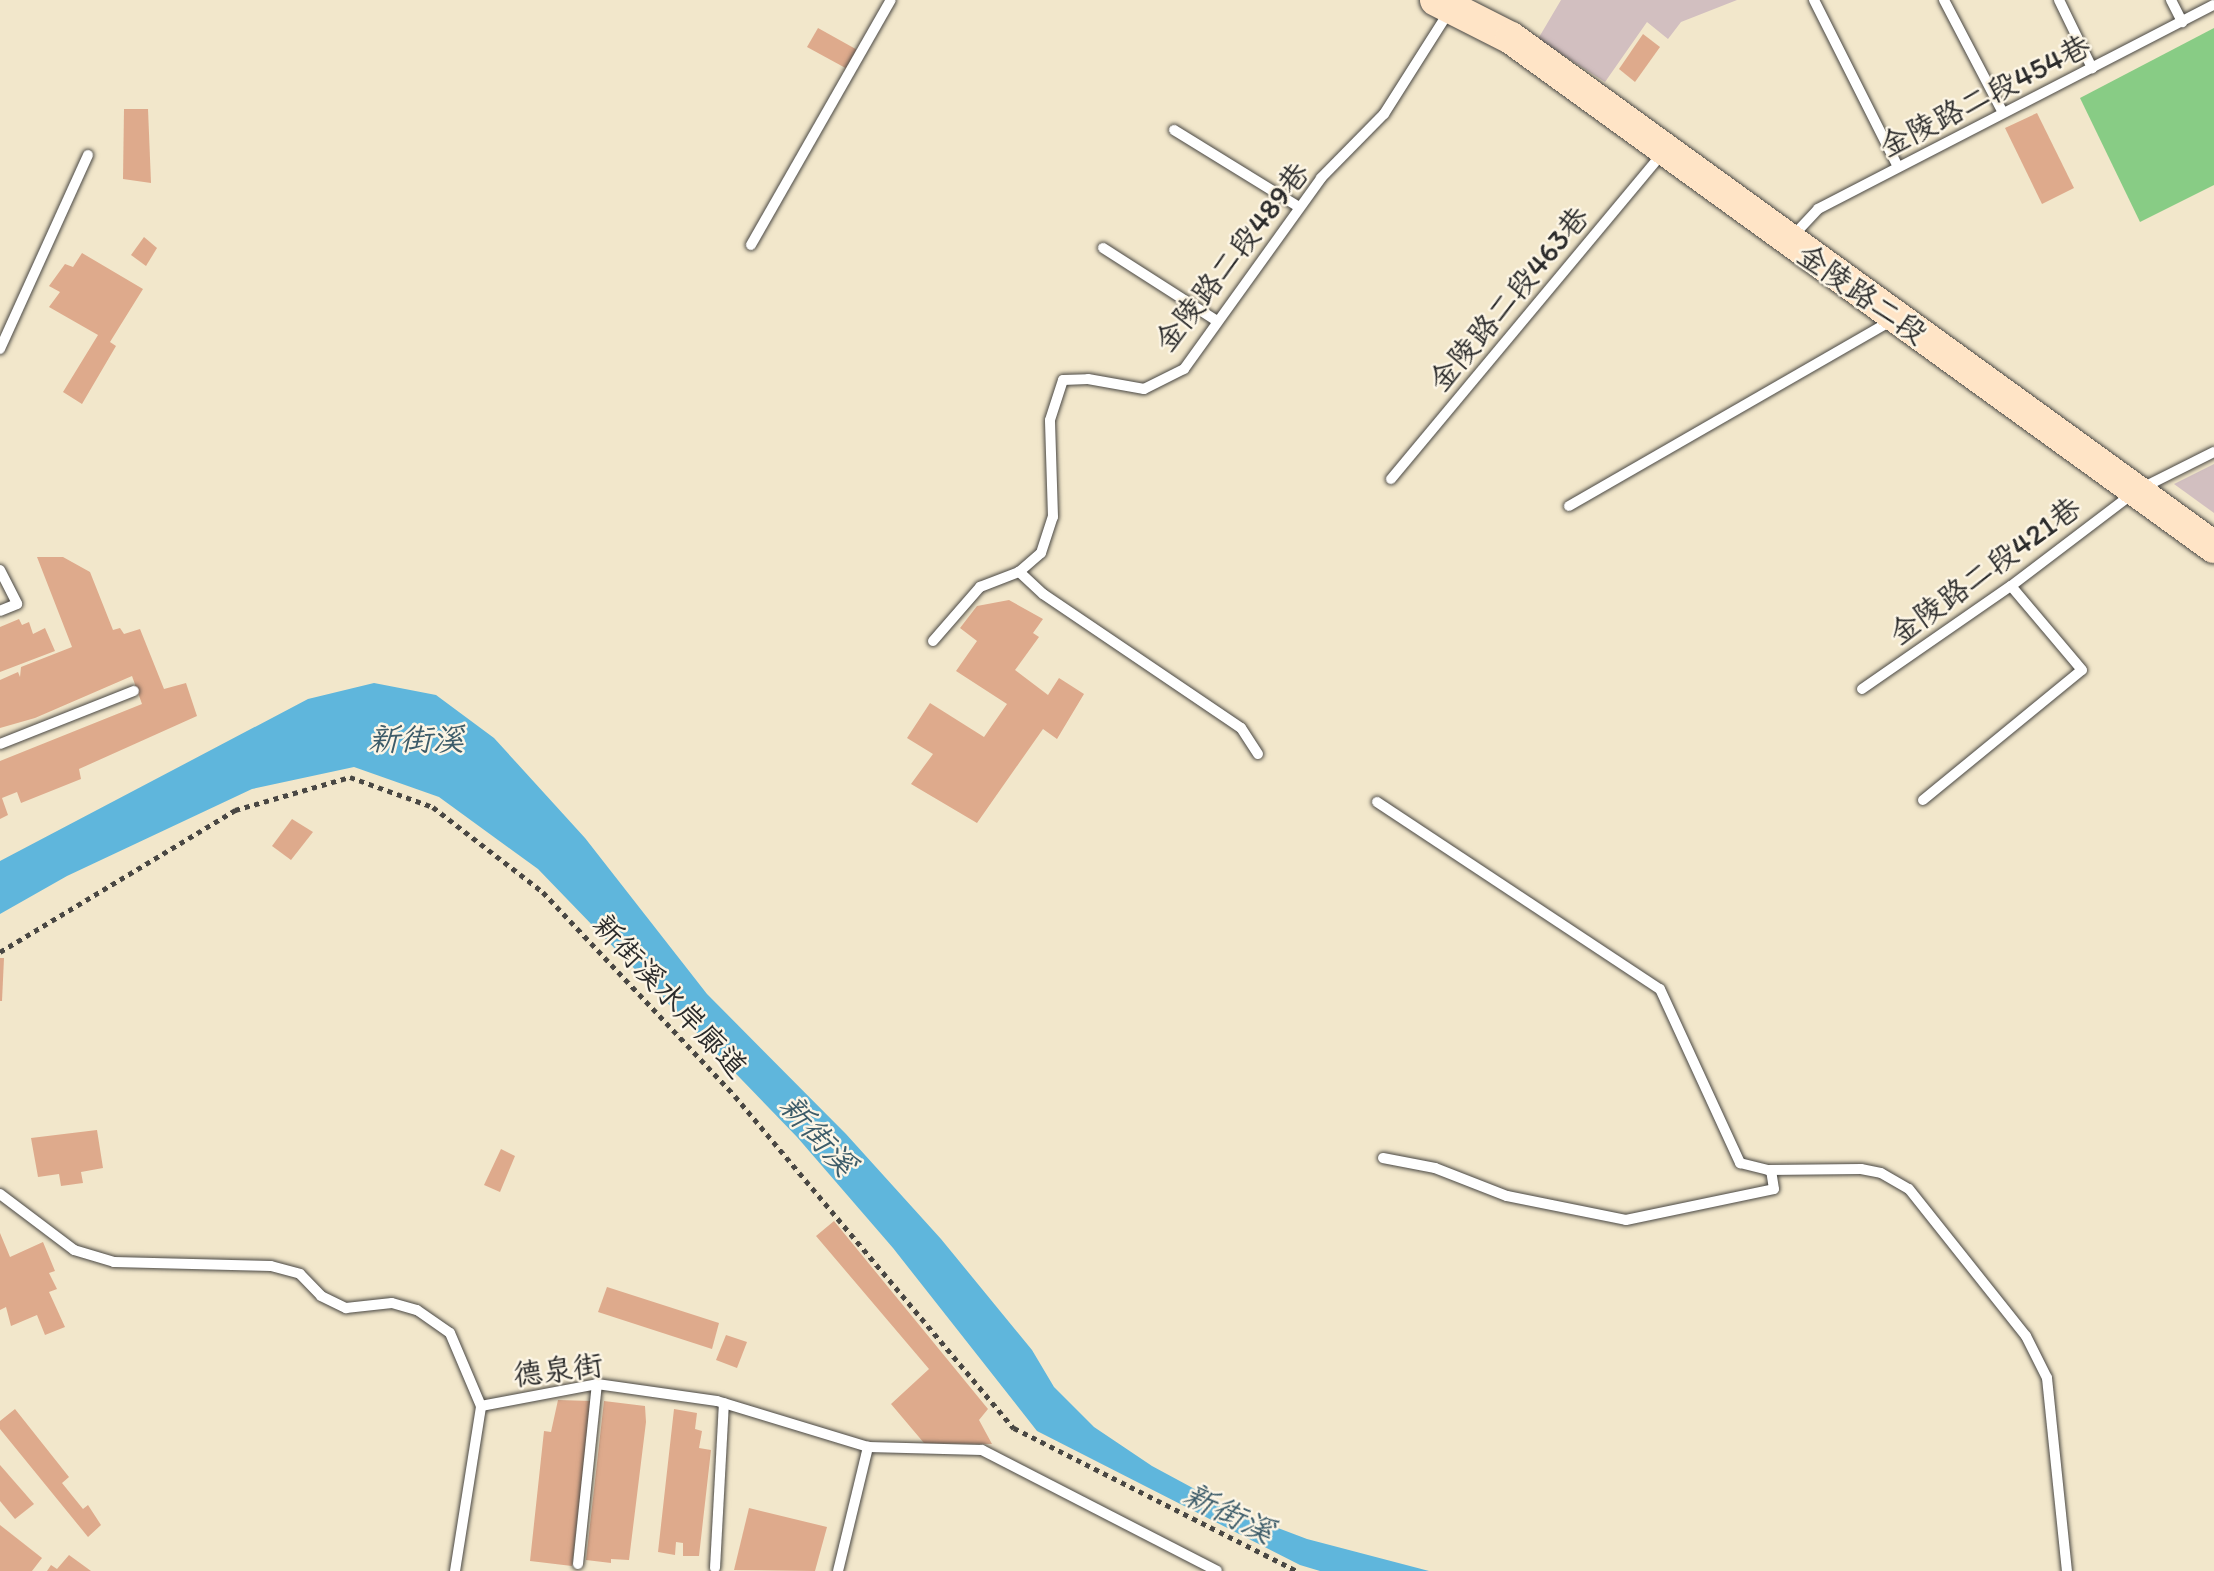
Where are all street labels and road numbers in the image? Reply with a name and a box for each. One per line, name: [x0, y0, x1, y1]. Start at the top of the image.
street label: 金陵路二段454巷: [1874, 27, 2096, 165]
street label: 金陵路二段489巷: [1147, 155, 1317, 359]
street label: 金陵路二段463巷: [1421, 199, 1597, 399]
street label: 金陵路二段: [1790, 236, 1934, 352]
street label: 金陵路二段421巷: [1882, 490, 2088, 652]
street label: 新街溪水岸廊道: [585, 907, 755, 1085]
street label: 德泉街: [511, 1347, 605, 1393]

